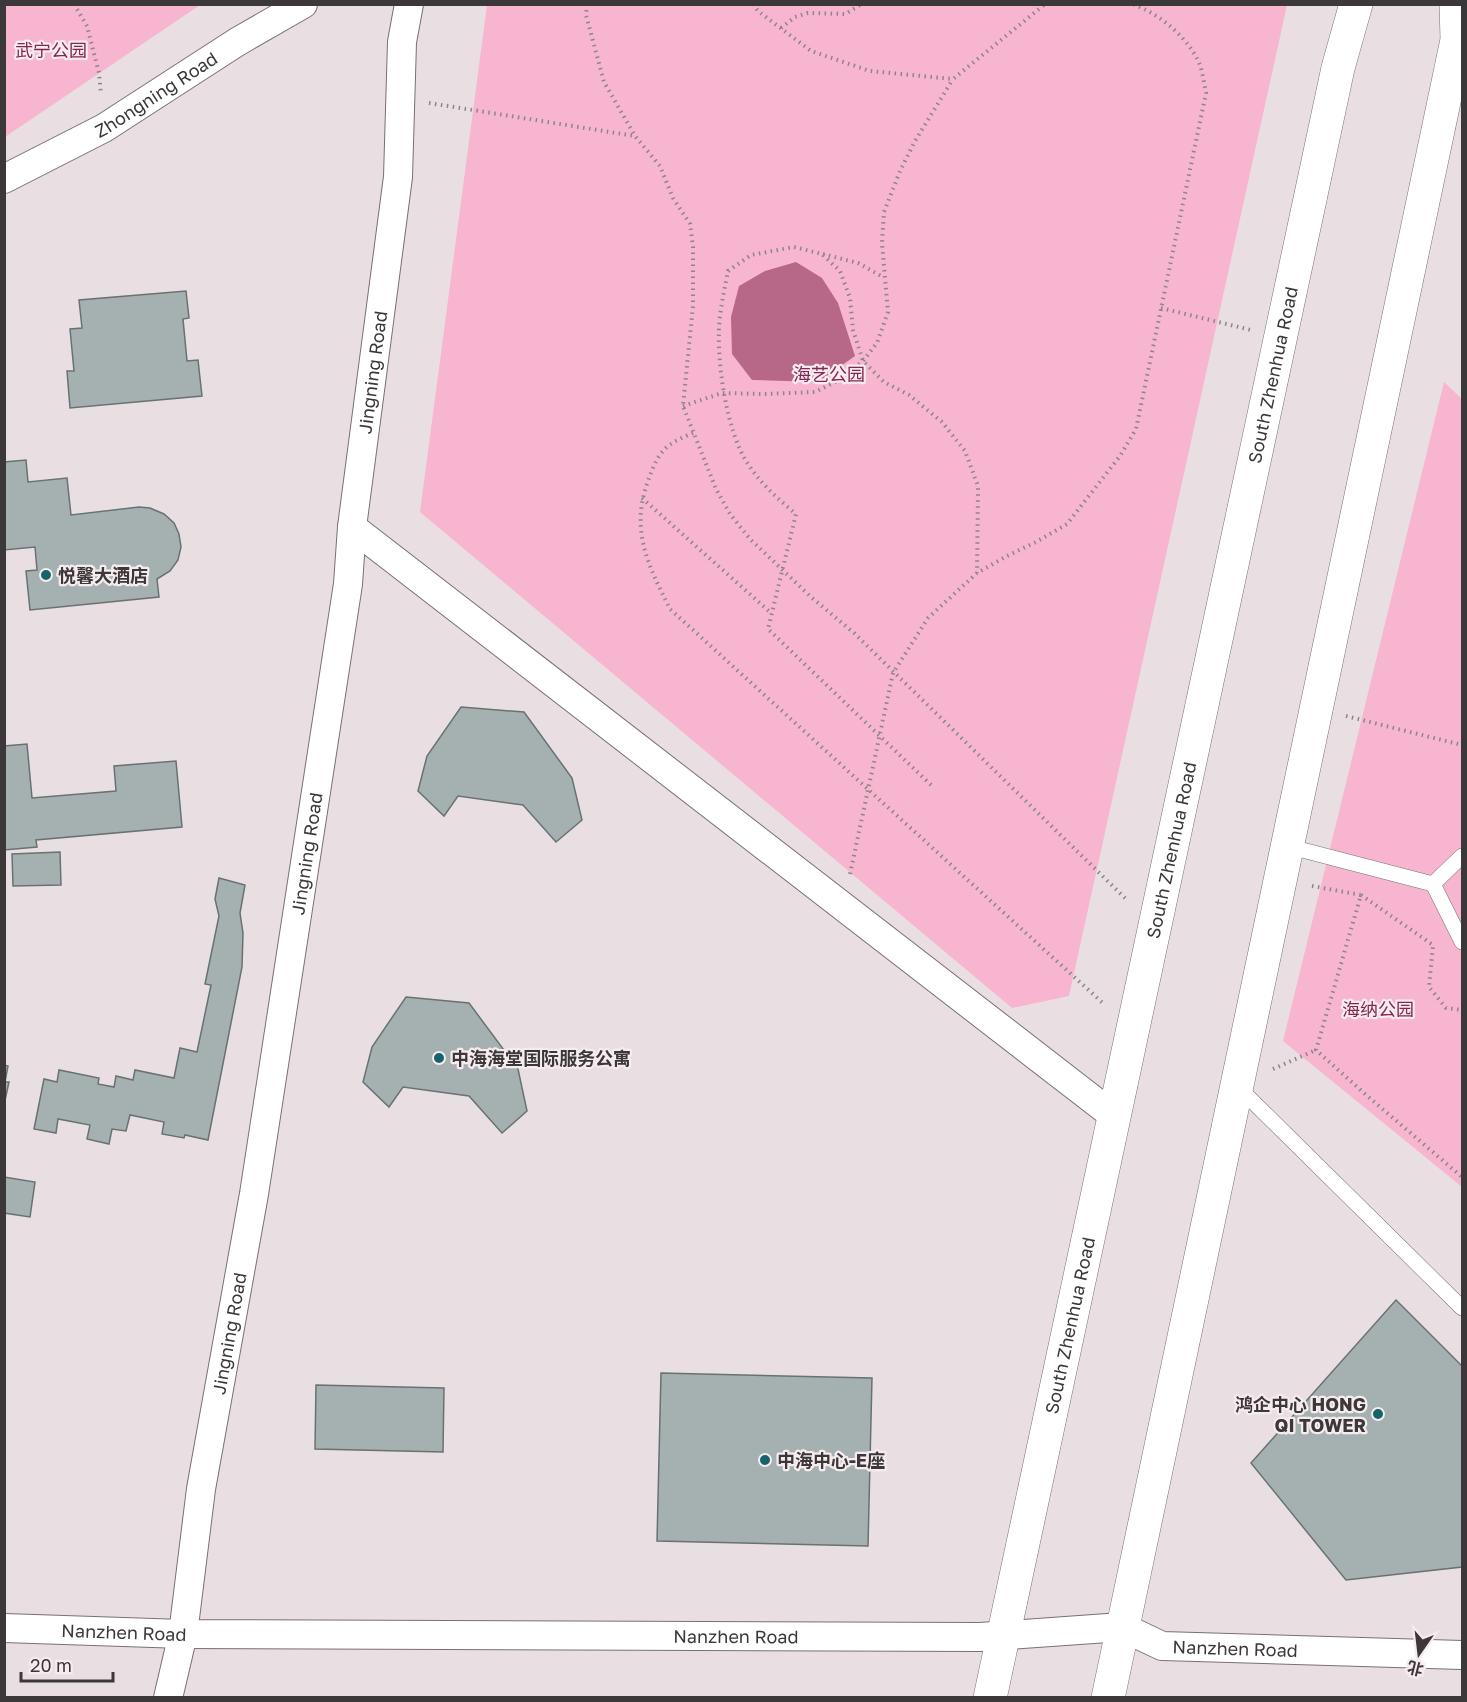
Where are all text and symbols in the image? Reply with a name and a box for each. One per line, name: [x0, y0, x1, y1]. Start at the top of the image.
park label: 武宁公园: [15, 39, 87, 61]
street label: Zhongning Road: [91, 47, 221, 142]
street label: South Zhenhua Road: [1243, 284, 1302, 465]
street label: Jingning Road: [353, 309, 391, 435]
park label: 海艺公园: [793, 363, 865, 385]
place label: 悦馨大酒店: [58, 564, 148, 586]
marker: 悦馨大酒店: [39, 568, 53, 582]
street label: South Zhenhua Road: [1141, 760, 1201, 941]
street label: Jingning Road: [286, 791, 327, 916]
park label: 海纳公园: [1342, 998, 1414, 1020]
place label: 中海海堂国际服务公寓: [451, 1047, 631, 1069]
marker: 中海海堂国际服务公寓: [432, 1051, 446, 1065]
street label: South Zhenhua Road: [1040, 1235, 1099, 1416]
street label: Jingning Road: [207, 1271, 251, 1396]
place label: 鸿企中心 HONG QI TOWER: [1235, 1393, 1366, 1436]
marker: 鸿企中心 HONG QI TOWER: [1371, 1407, 1385, 1421]
place label: 中海中心-E座: [777, 1449, 885, 1471]
marker: 中海中心-E座: [758, 1453, 772, 1467]
street label: Nanzhen Road: [61, 1619, 187, 1645]
north arrow: [1389, 1624, 1449, 1684]
street label: Nanzhen Road: [673, 1625, 799, 1647]
street label: Nanzhen Road: [1172, 1635, 1298, 1661]
scale bar: [21, 1645, 112, 1683]
text: 20 m: [30, 1654, 72, 1676]
text: 北: [1405, 1657, 1426, 1680]

